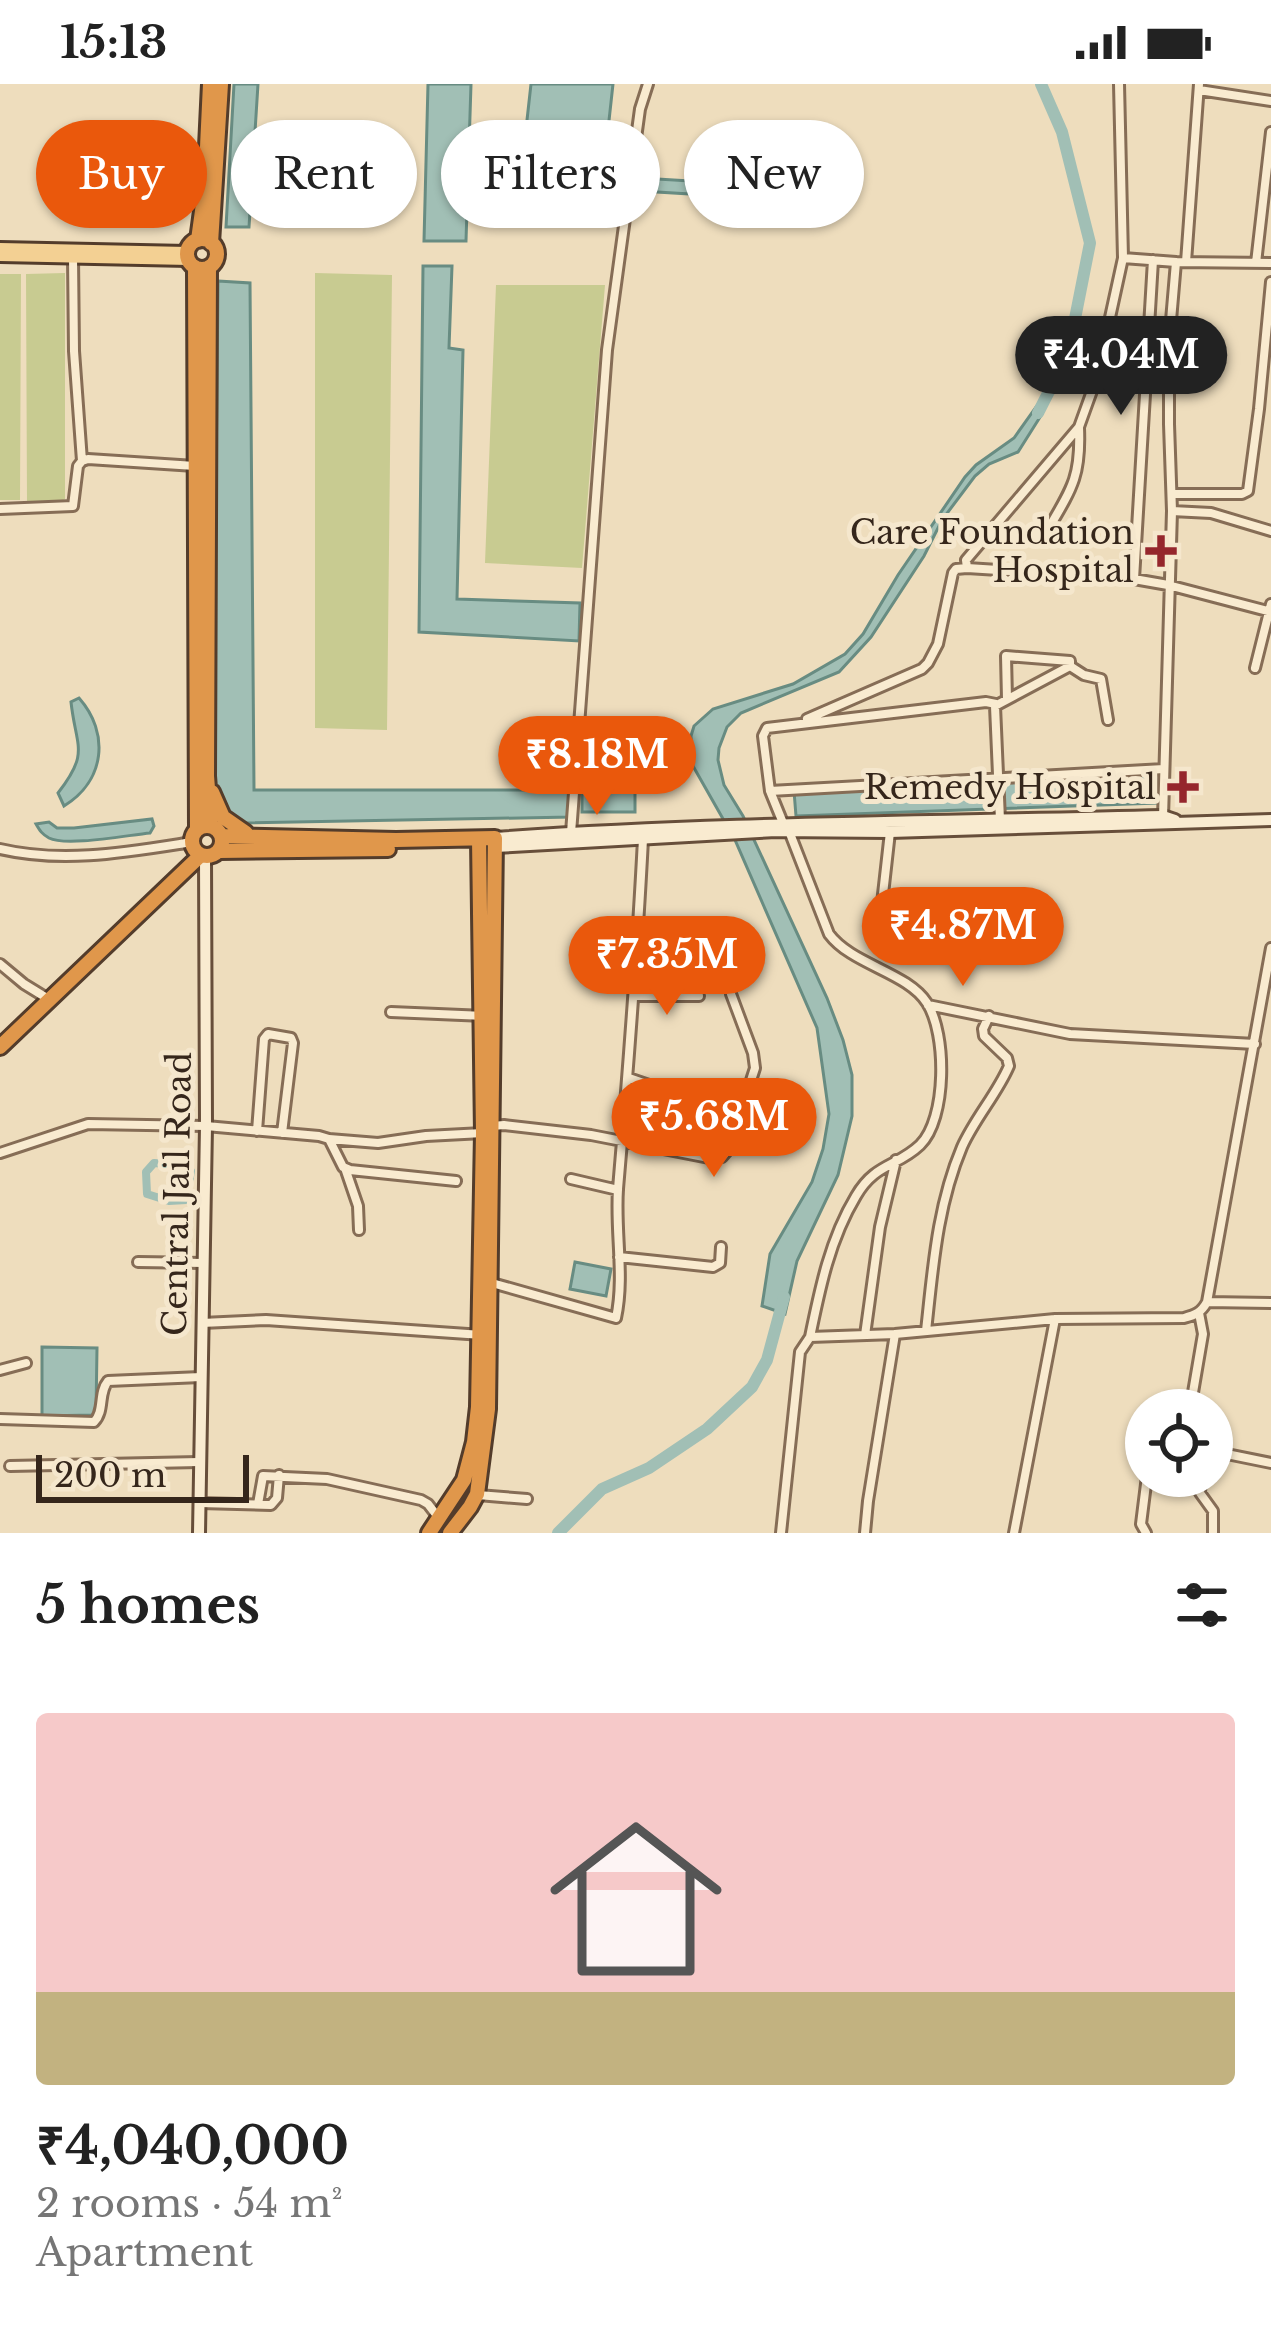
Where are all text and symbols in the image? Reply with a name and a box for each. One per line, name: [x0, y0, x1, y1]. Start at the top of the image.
text: 15:13: [60, 14, 167, 70]
chip: Buy: [36, 120, 207, 228]
chip: Rent: [231, 120, 417, 228]
chip: Filters: [441, 120, 660, 228]
chip: New: [684, 120, 864, 228]
pin: ₹4.04M: [1023, 316, 1219, 418]
text: ₹4.04M: [1042, 330, 1200, 379]
place label: Care Foundation Hospital: [850, 512, 1134, 591]
marker: Care Foundation Hospital: [1145, 535, 1177, 567]
pin: ₹8.18M: [499, 716, 695, 818]
text: ₹8.18M: [525, 730, 669, 779]
place label: Remedy Hospital: [864, 767, 1156, 808]
marker: Remedy Hospital: [1167, 771, 1199, 803]
pin: ₹4.87M: [865, 887, 1061, 989]
text: ₹4.87M: [889, 901, 1037, 950]
pin: ₹7.35M: [569, 916, 765, 1018]
text: ₹7.35M: [595, 930, 739, 979]
street label: Central Jail Road: [154, 1052, 200, 1336]
pin: ₹5.68M: [616, 1078, 812, 1180]
text: ₹5.68M: [639, 1092, 789, 1141]
map controls: [1125, 1389, 1233, 1497]
button: locate: [1125, 1389, 1233, 1497]
scale bar: [36, 1449, 249, 1502]
text: 200 m: [54, 1455, 166, 1496]
icon: filters: [1169, 1572, 1235, 1638]
text: 5 homes: [36, 1574, 260, 1637]
icon: home: [528, 1791, 744, 2007]
text: ₹4,040,000: [36, 2115, 349, 2178]
text: 2 rooms · 54 m²: [36, 2179, 343, 2228]
text: Apartment: [36, 2228, 253, 2277]

